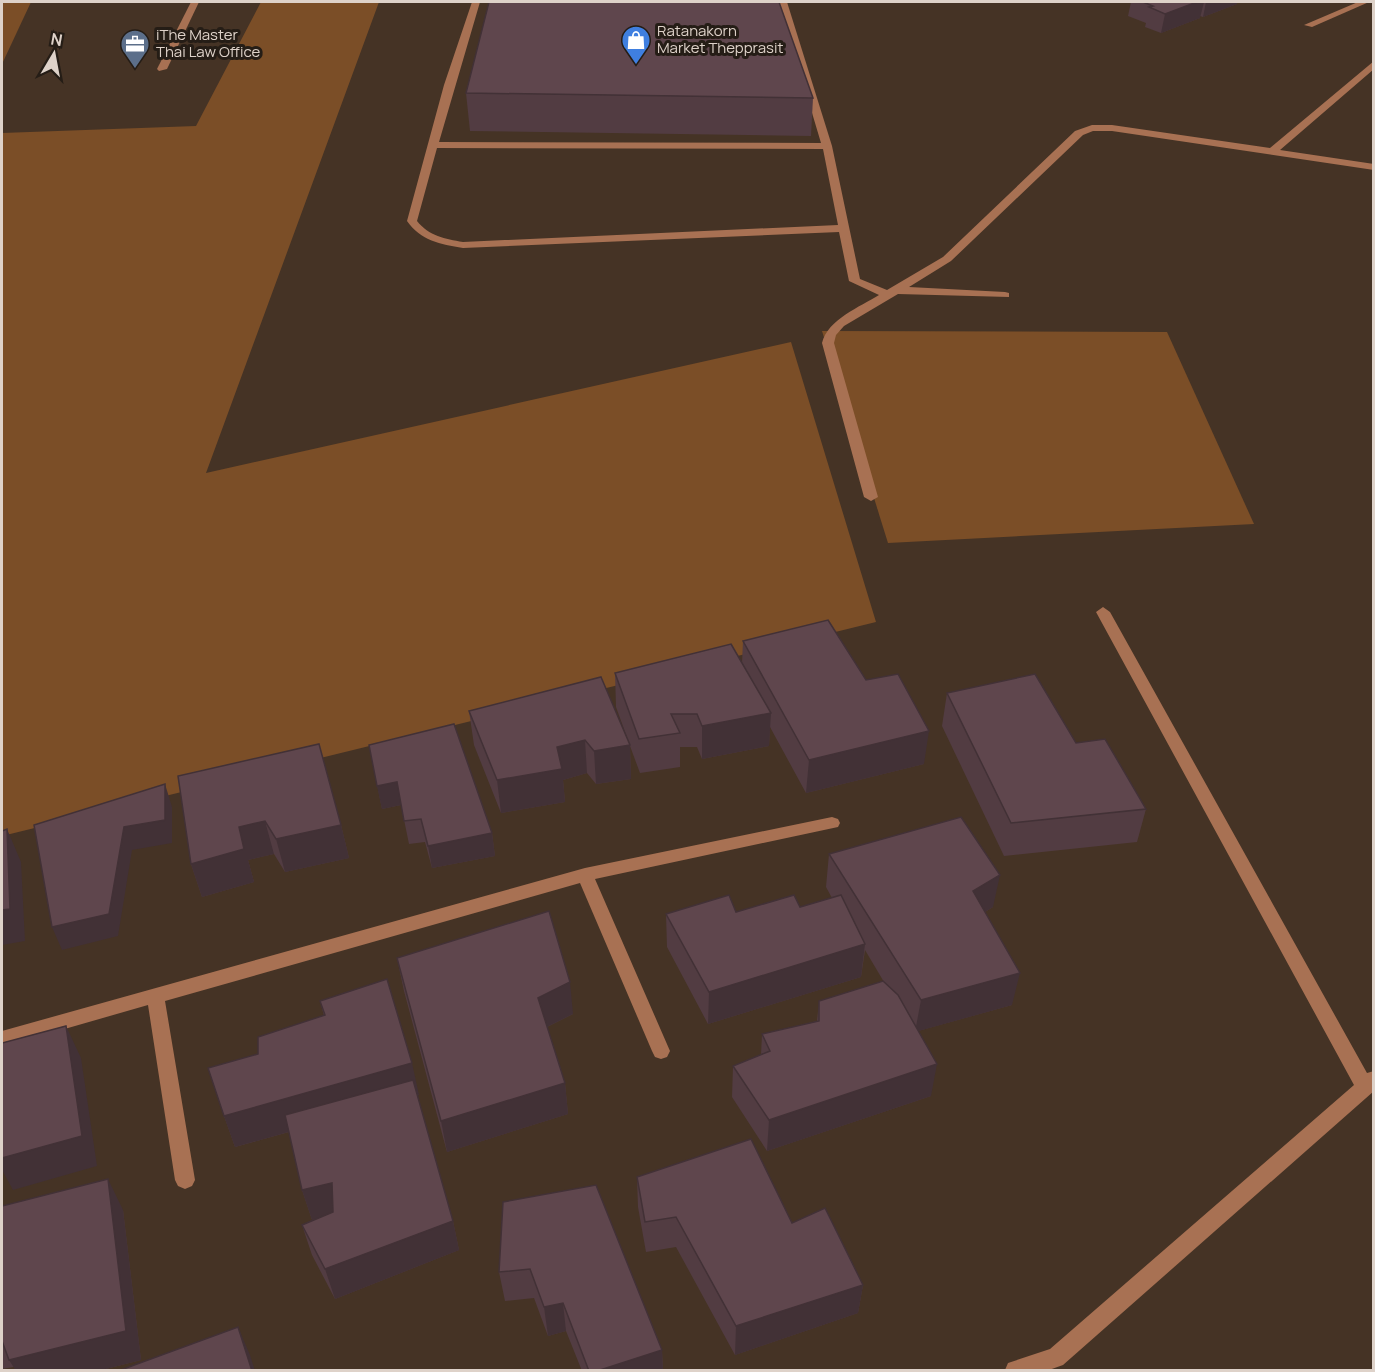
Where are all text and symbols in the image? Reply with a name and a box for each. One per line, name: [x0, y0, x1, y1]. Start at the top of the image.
place label: Ratanakorn Market Thepprasit: [657, 20, 783, 58]
north arrow: [24, 24, 84, 84]
place label: iThe Master Thai Law Office: [156, 24, 260, 62]
shop icon: Ratanakorn Market Thepprasit: [620, 24, 652, 66]
text: N: [49, 27, 64, 51]
office icon: iThe Master Thai Law Office: [119, 28, 151, 70]

